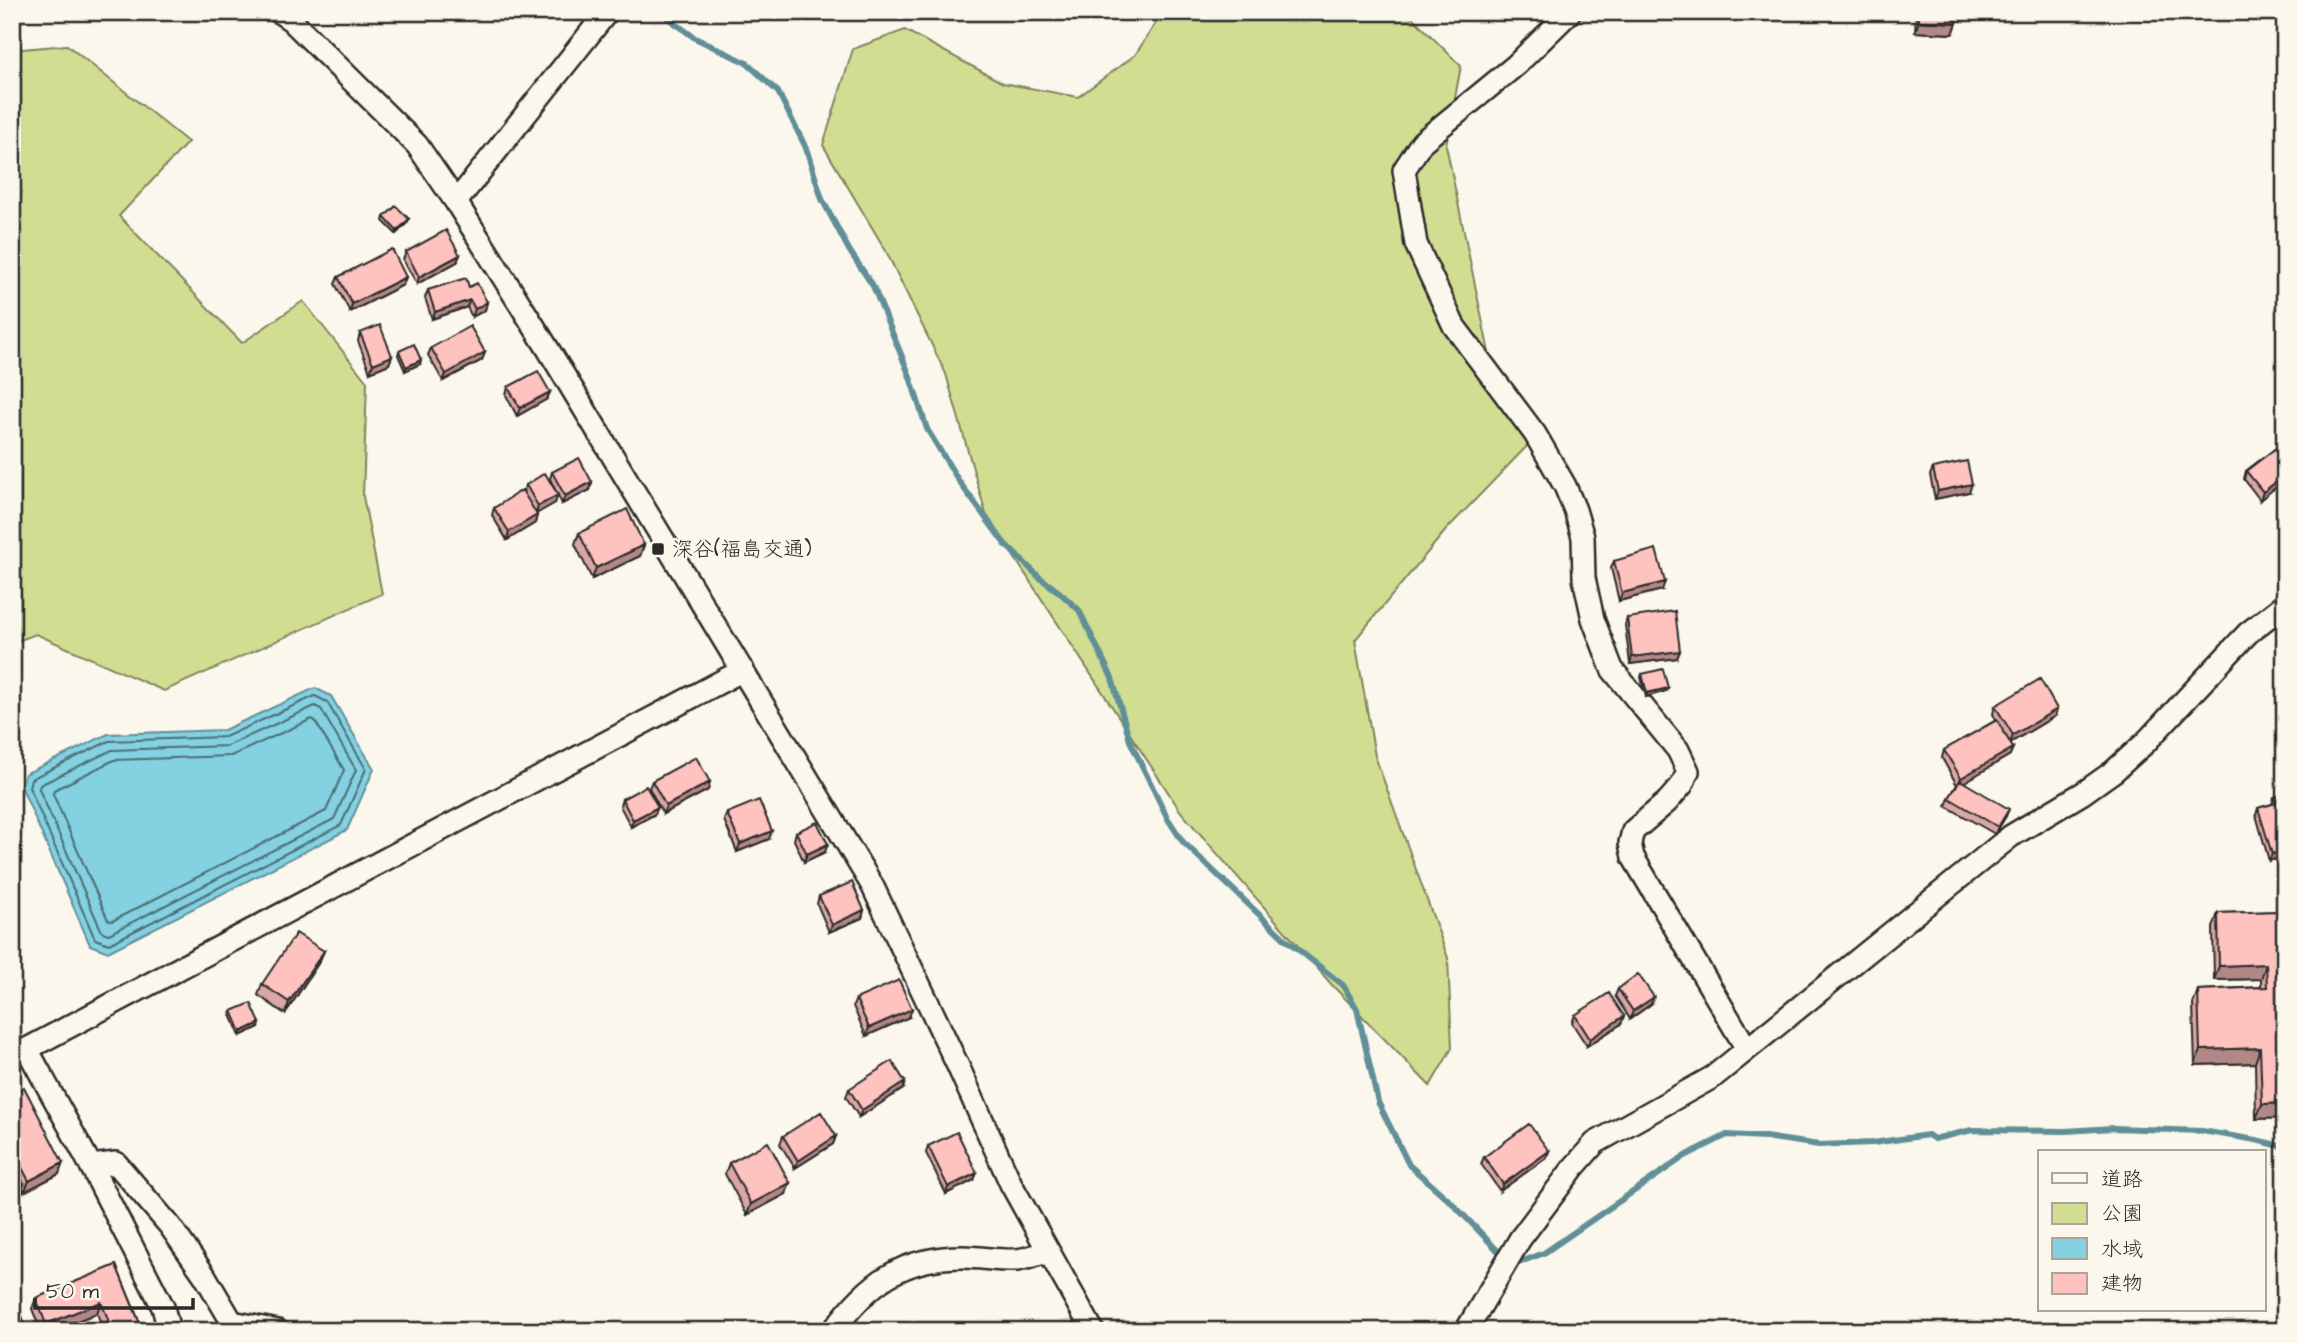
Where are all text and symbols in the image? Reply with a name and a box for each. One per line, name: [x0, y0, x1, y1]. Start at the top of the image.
place label: 深谷(福島交通): [672, 535, 812, 564]
marker: 深谷(福島交通): [650, 541, 666, 557]
legend: [2038, 1150, 2266, 1312]
text: 道路: [2101, 1165, 2143, 1194]
text: 公園: [2101, 1199, 2143, 1228]
text: 水域: [2101, 1235, 2143, 1264]
scale bar: [35, 1266, 192, 1310]
text: 建物: [2101, 1269, 2143, 1298]
text: 50 m: [46, 1277, 100, 1306]

